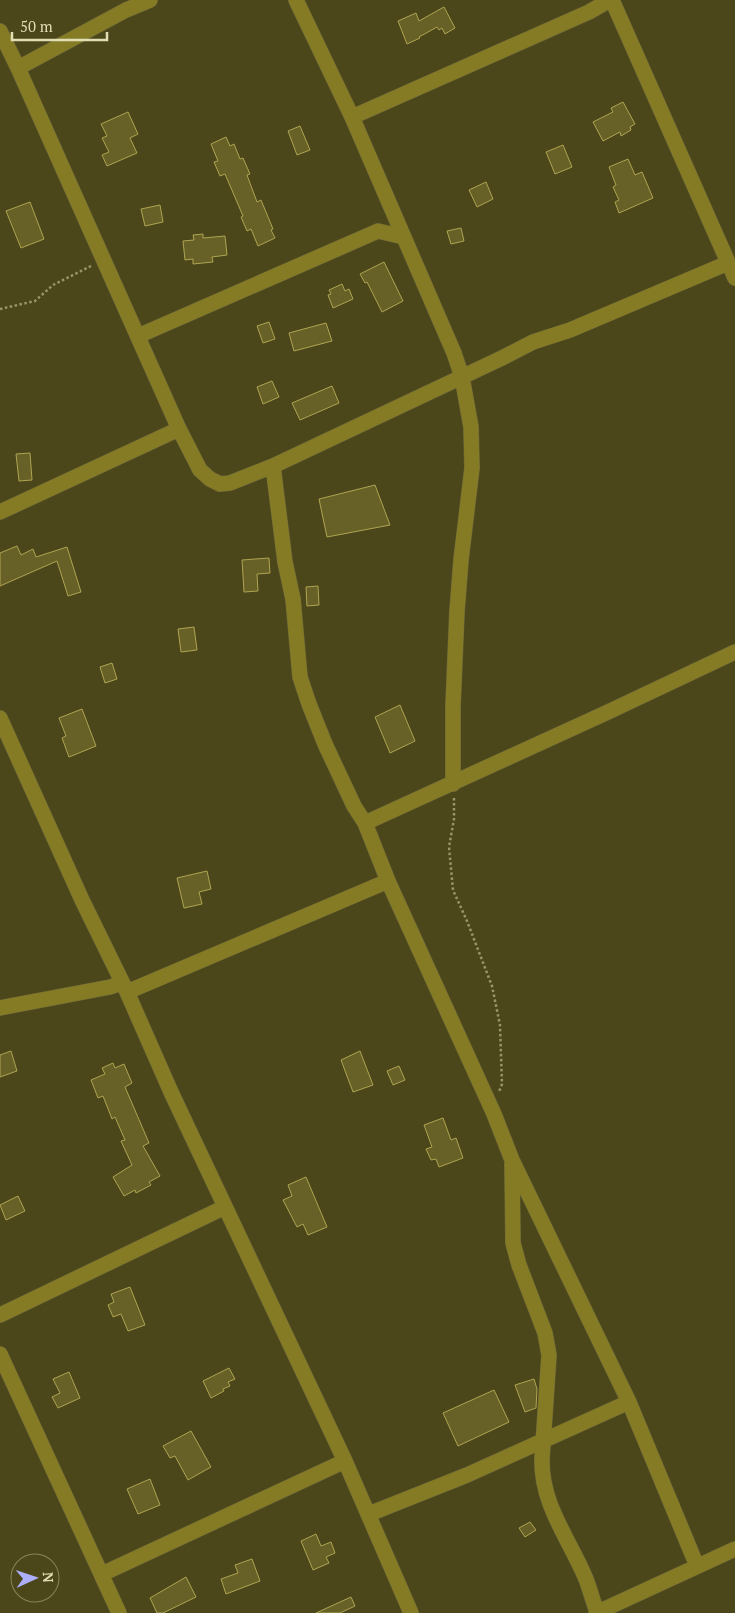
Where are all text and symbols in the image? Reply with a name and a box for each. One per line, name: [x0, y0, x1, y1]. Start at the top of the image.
scale bar: [12, 10, 108, 42]
text: 50 m: [20, 16, 53, 36]
north arrow: [10, 1553, 60, 1603]
text: N: [39, 1571, 58, 1583]

